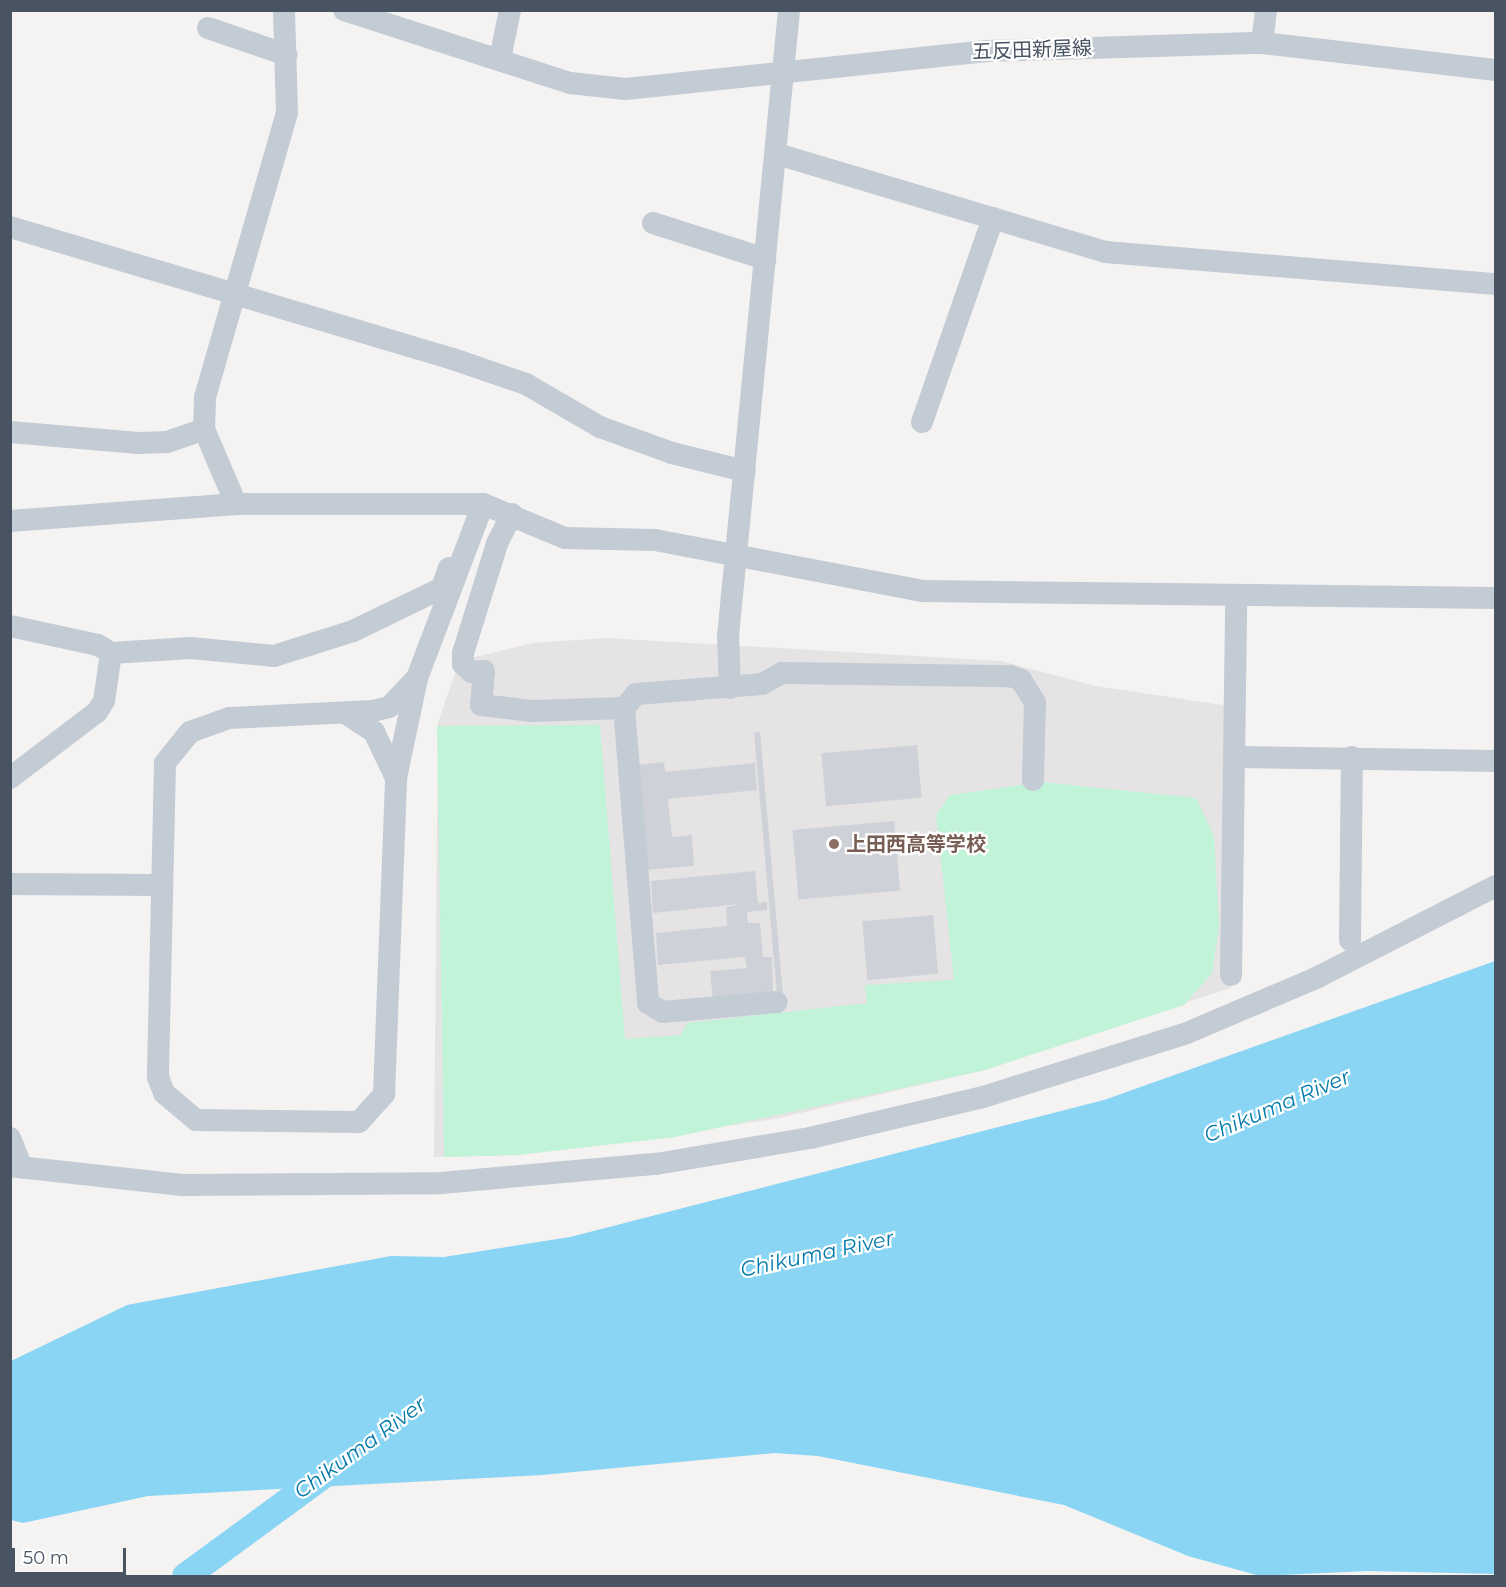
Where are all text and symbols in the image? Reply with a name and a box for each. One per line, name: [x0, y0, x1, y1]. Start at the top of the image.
street label: 五反田新屋線: [972, 36, 1092, 64]
place label: 上田西高等学校: [846, 832, 986, 856]
marker: 上田西高等学校: [827, 837, 841, 851]
water label: Chikuma River: [1200, 1064, 1354, 1148]
water label: Chikuma River: [738, 1225, 896, 1283]
water label: Chikuma River: [289, 1392, 431, 1504]
scale bar: [15, 1536, 129, 1574]
text: 50 m: [23, 1547, 69, 1569]

